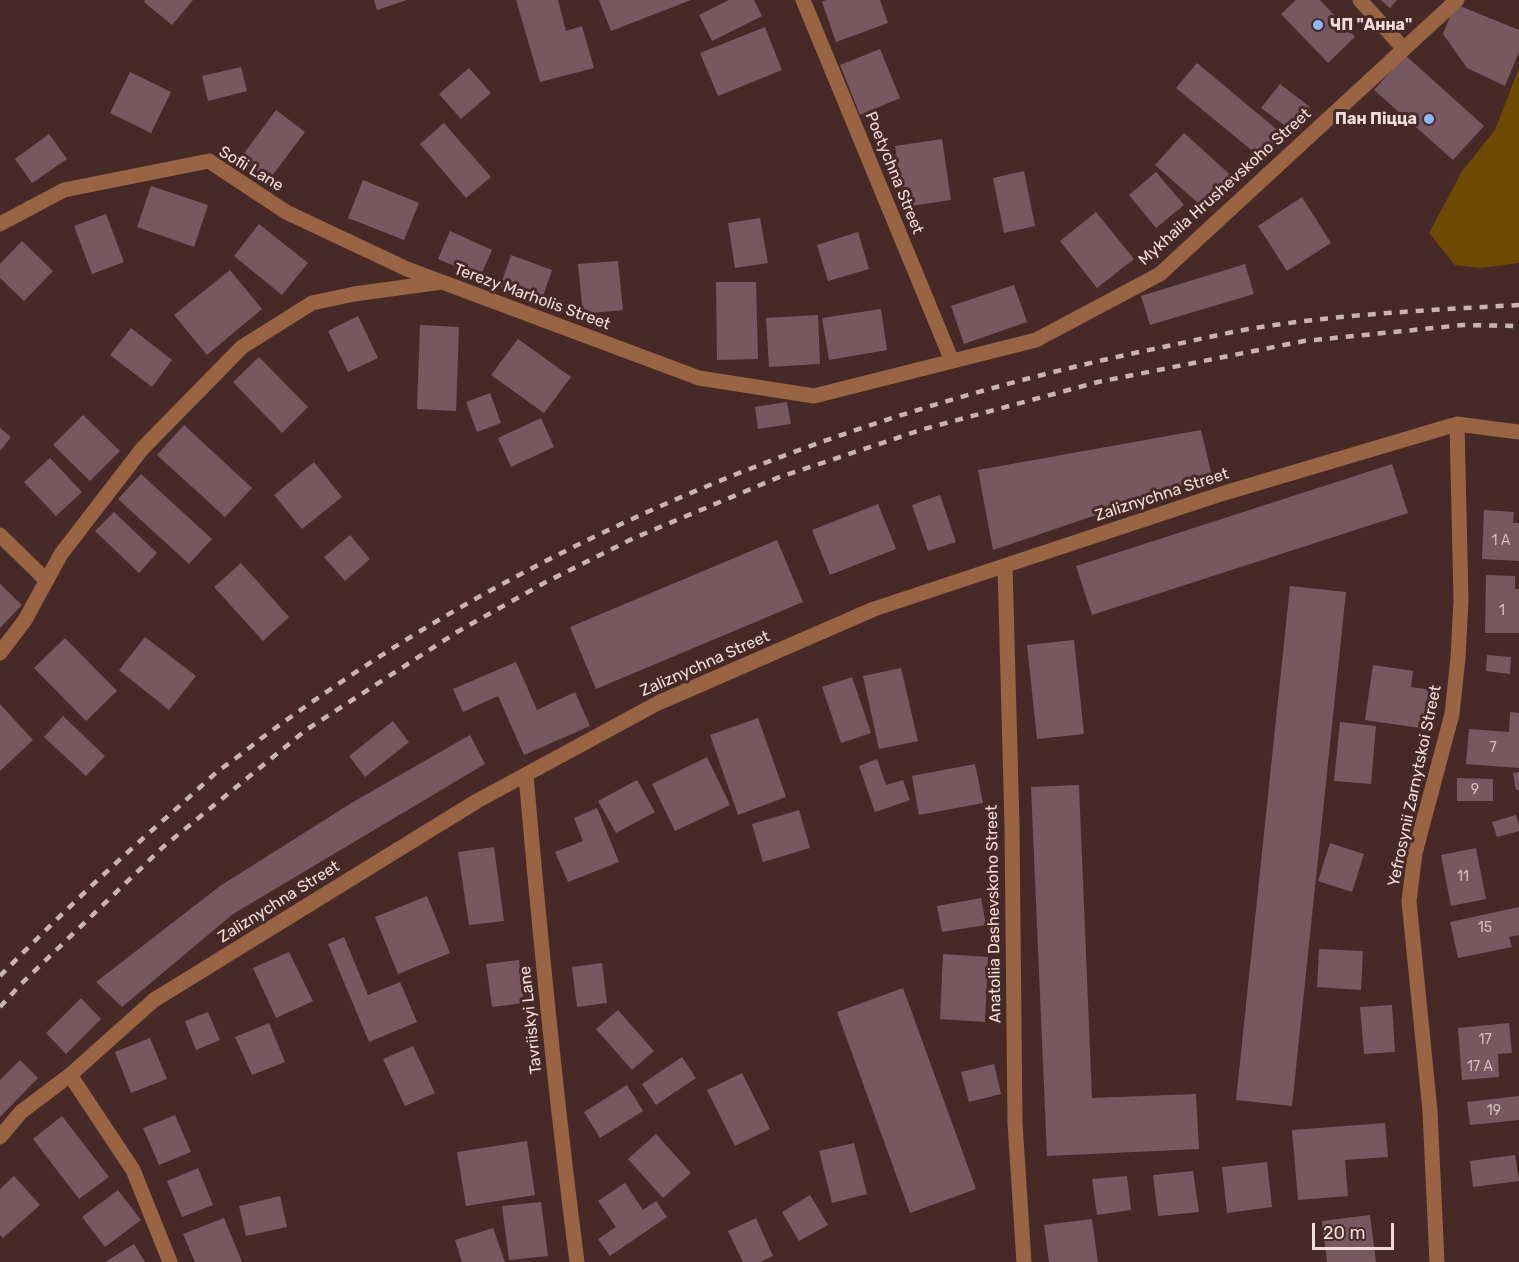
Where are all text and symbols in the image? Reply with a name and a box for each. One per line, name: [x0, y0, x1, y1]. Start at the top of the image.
place label: ЧП "Анна": [1330, 15, 1412, 35]
marker: ЧП "Анна": [1311, 18, 1325, 32]
street label: Mykhaila Hrushevskoho Street: [1135, 104, 1315, 270]
street label: Poetychna Street: [861, 109, 927, 237]
place label: Пан Піцца: [1335, 109, 1417, 129]
marker: Пан Піцца: [1422, 112, 1436, 126]
street label: Sofii Lane: [215, 142, 287, 196]
street label: Terezy Marholis Street: [451, 260, 613, 334]
street label: Zaliznychna Street: [1093, 464, 1231, 526]
house number: 1 А: [1492, 533, 1510, 549]
house number: 1: [1499, 603, 1505, 619]
street label: Zaliznychna Street: [637, 627, 773, 701]
street label: Yefrosynii Zarnytskoi Street: [1384, 683, 1446, 889]
house number: 7: [1489, 740, 1497, 756]
house number: 9: [1471, 782, 1479, 798]
street label: Anatoliia Dashevskoho Street: [982, 805, 1006, 1023]
street label: Zaliznychna Street: [215, 857, 343, 947]
house number: 11: [1457, 869, 1469, 885]
house number: 15: [1478, 920, 1492, 936]
street label: Tavriiskyi Lane: [516, 965, 546, 1075]
house number: 17: [1478, 1032, 1492, 1048]
house number: 17 А: [1467, 1059, 1493, 1075]
house number: 19: [1487, 1103, 1501, 1119]
scale bar: [1315, 1211, 1398, 1249]
text: 20 m: [1323, 1222, 1365, 1244]

